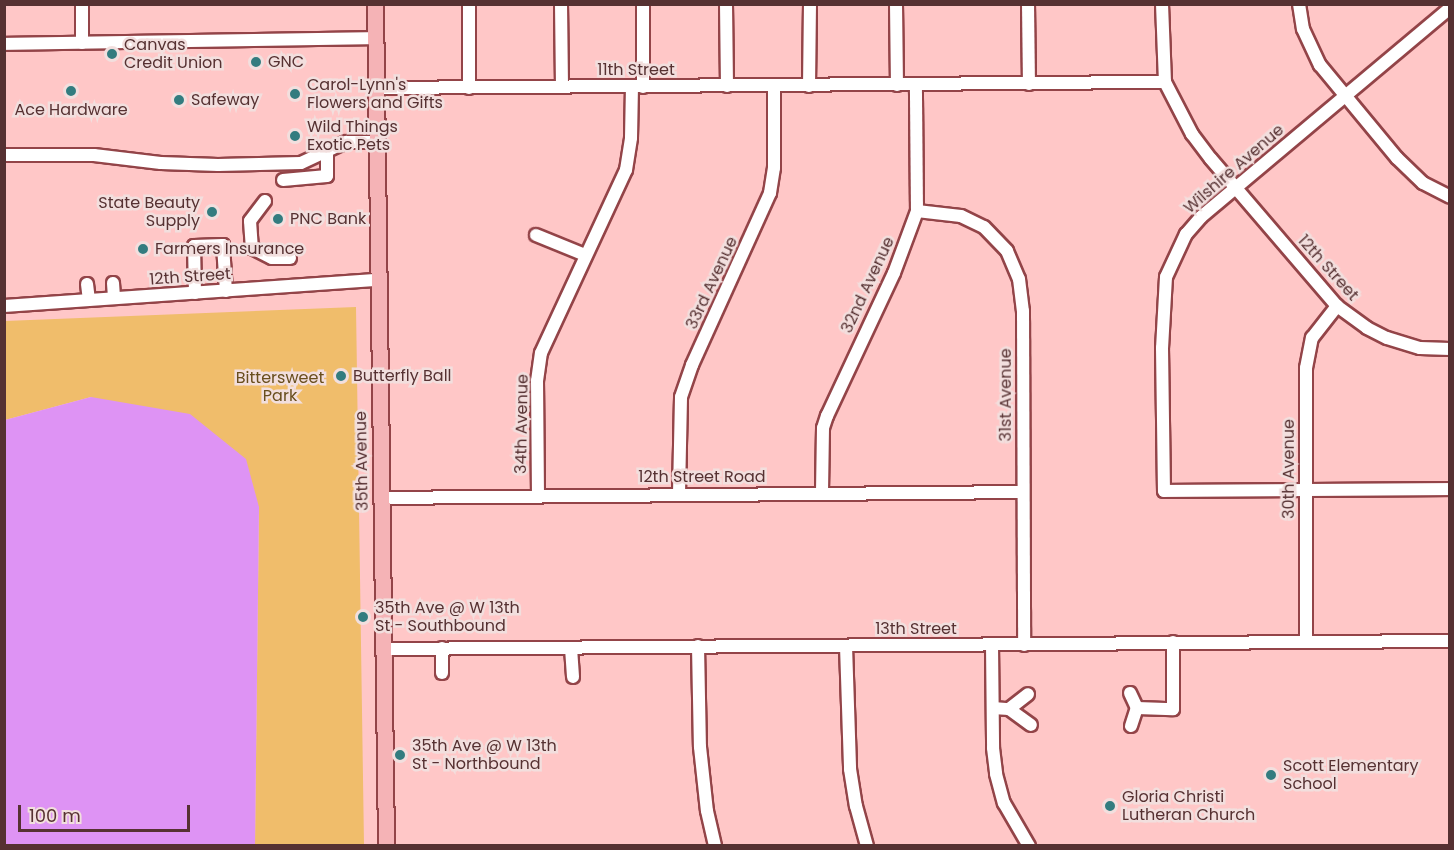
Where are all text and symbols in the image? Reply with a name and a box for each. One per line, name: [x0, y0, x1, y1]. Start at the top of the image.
place label: Canvas Credit Union: [124, 35, 223, 73]
marker: Canvas Credit Union: [105, 47, 119, 61]
place label: GNC: [268, 52, 304, 72]
marker: GNC: [249, 55, 263, 69]
street label: 11th Street: [597, 60, 675, 80]
place label: Carol-Lynn's Flowers and Gifts: [307, 75, 443, 113]
marker: Ace Hardware: [64, 84, 78, 98]
marker: Carol-Lynn's Flowers and Gifts: [288, 87, 302, 101]
place label: Safeway: [191, 90, 259, 110]
marker: Safeway: [172, 93, 186, 107]
place label: Ace Hardware: [14, 100, 128, 120]
place label: Wild Things Exotic Pets: [307, 117, 398, 155]
street label: Wilshire Avenue: [1180, 120, 1288, 218]
marker: Wild Things Exotic Pets: [288, 129, 302, 143]
place label: State Beauty Supply: [98, 193, 200, 231]
marker: State Beauty Supply: [205, 205, 219, 219]
place label: PNC Bank: [290, 209, 366, 229]
marker: PNC Bank: [271, 212, 285, 226]
street label: 12th Street: [1294, 231, 1362, 305]
street label: 33rd Avenue: [682, 234, 742, 332]
street label: 32nd Avenue: [837, 234, 899, 336]
place label: Farmers Insurance: [155, 239, 304, 259]
marker: Farmers Insurance: [136, 242, 150, 256]
street label: 12th Street: [149, 265, 231, 289]
street label: 31st Avenue: [996, 348, 1016, 442]
place label: Butterfly Ball: [353, 366, 452, 386]
park label: Bittersweet Park: [236, 368, 324, 406]
marker: Butterfly Ball: [334, 369, 348, 383]
street label: 34th Avenue: [512, 374, 532, 474]
street label: 35th Avenue: [352, 411, 372, 511]
street label: 30th Avenue: [1279, 419, 1299, 519]
street label: 12th Street Road: [638, 467, 766, 487]
place label: 35th Ave @ W 13th St - Southbound: [375, 598, 520, 636]
marker: 35th Ave @ W 13th St - Southbound: [356, 610, 370, 624]
street label: 13th Street: [875, 619, 957, 639]
place label: 35th Ave @ W 13th St - Northbound: [412, 736, 557, 774]
marker: 35th Ave @ W 13th St - Northbound: [393, 748, 407, 762]
place label: Scott Elementary School: [1283, 756, 1419, 794]
marker: Scott Elementary School: [1264, 768, 1278, 782]
place label: Gloria Christi Lutheran Church: [1122, 787, 1255, 825]
scale bar: [21, 793, 194, 831]
marker: Gloria Christi Lutheran Church: [1103, 799, 1117, 813]
text: 100 m: [29, 803, 81, 828]

